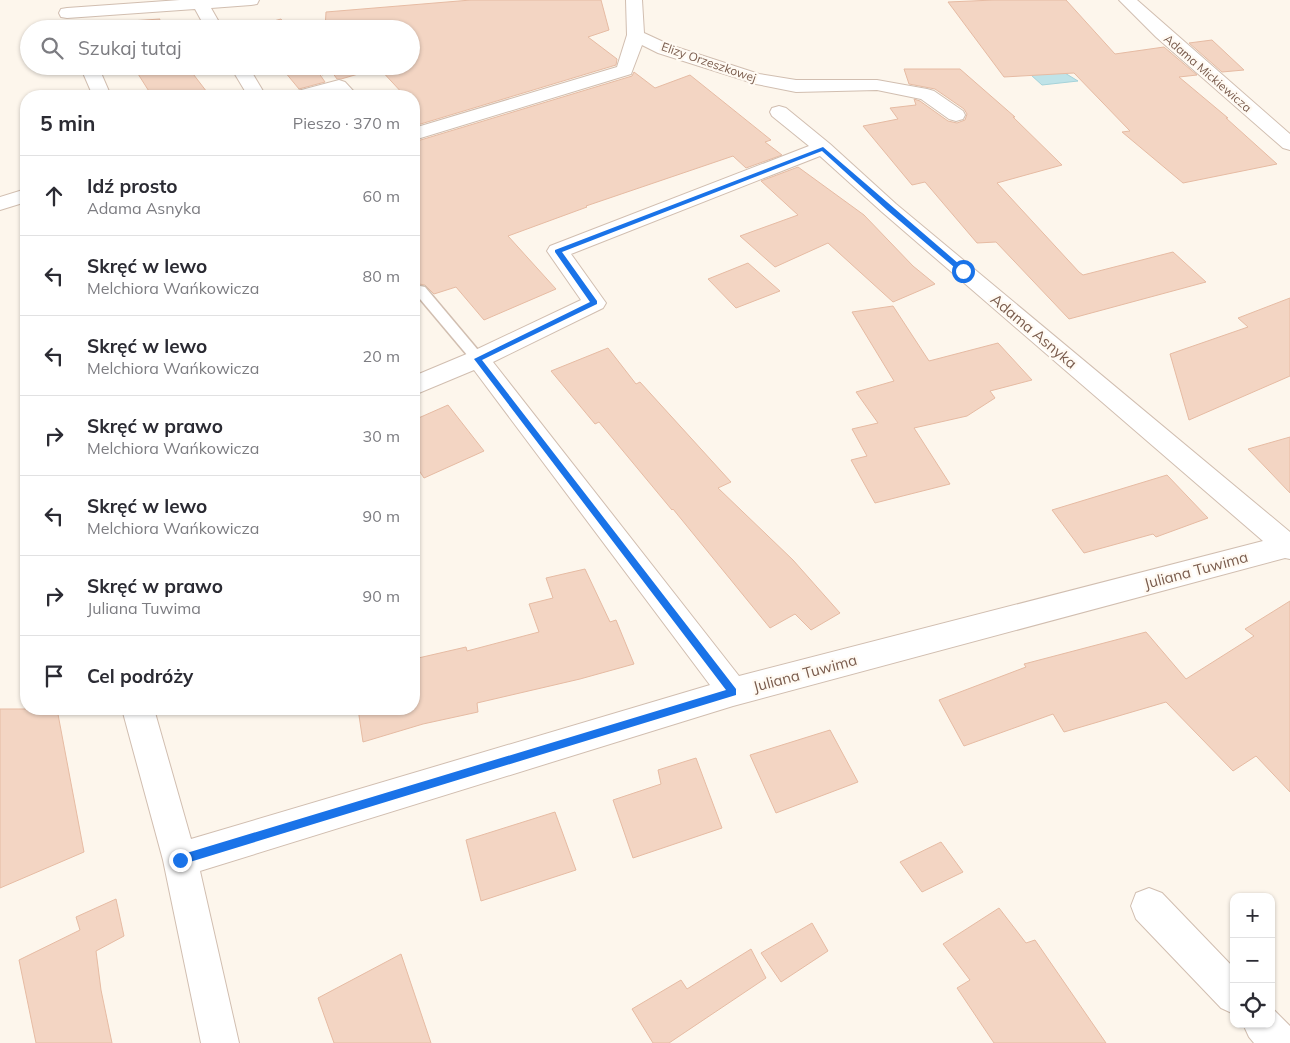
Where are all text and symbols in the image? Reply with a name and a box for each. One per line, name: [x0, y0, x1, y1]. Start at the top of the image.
search box: [20, 20, 420, 75]
street label: Adama Mickiewicza: [1161, 31, 1255, 115]
icon: search: [38, 34, 66, 62]
text: Szukaj tutaj: [78, 36, 181, 60]
street label: Elizy Orzeszkowej: [660, 39, 759, 85]
text: 5 min: [40, 110, 95, 136]
text: Pieszo · 370 m: [293, 113, 400, 133]
text: Idź prosto: [87, 174, 178, 198]
icon: ahead: [40, 182, 68, 210]
text: 60 m: [363, 186, 400, 206]
text: Adama Asnyka: [87, 198, 201, 218]
text: Skręć w lewo: [87, 254, 207, 278]
route start: [952, 260, 975, 283]
icon: left: [40, 262, 68, 290]
text: 80 m: [363, 266, 400, 286]
text: Melchiora Wańkowicza: [87, 278, 259, 298]
street label: Adama Asnyka: [987, 289, 1081, 373]
text: Skręć w lewo: [87, 334, 207, 358]
icon: left: [40, 342, 68, 370]
text: 20 m: [363, 346, 400, 366]
text: Melchiora Wańkowicza: [87, 358, 259, 378]
text: Skręć w prawo: [87, 414, 223, 438]
icon: right: [40, 422, 68, 450]
text: 30 m: [363, 426, 400, 446]
text: Melchiora Wańkowicza: [87, 438, 259, 458]
text: Skręć w lewo: [87, 494, 207, 518]
icon: left: [40, 502, 68, 530]
text: 90 m: [363, 506, 400, 526]
text: Melchiora Wańkowicza: [87, 518, 259, 538]
street label: Juliana Tuwima: [1142, 547, 1250, 593]
text: Skręć w prawo: [87, 574, 223, 598]
icon: right: [40, 582, 68, 610]
text: 90 m: [363, 586, 400, 606]
text: Juliana Tuwima: [87, 598, 201, 618]
street label: Juliana Tuwima: [751, 650, 859, 696]
icon: arrive: [40, 662, 68, 690]
text: Cel podróży: [87, 664, 193, 688]
route end: [169, 849, 192, 872]
map controls: [1230, 893, 1275, 1028]
button: +: [1230, 893, 1275, 938]
button: −: [1230, 938, 1275, 983]
button: locate: [1230, 983, 1275, 1028]

